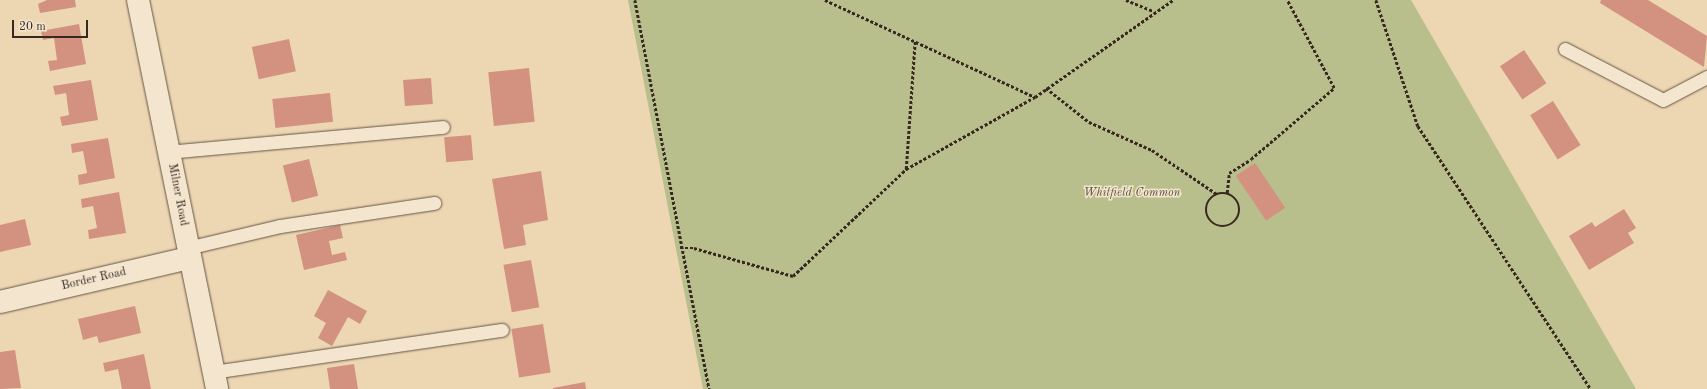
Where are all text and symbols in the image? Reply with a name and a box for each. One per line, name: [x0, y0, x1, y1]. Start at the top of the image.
scale bar: [14, 12, 90, 38]
text: 20 m: [19, 21, 46, 33]
street label: Milner Road: [164, 162, 190, 228]
park label: Whitfield Common: [1084, 187, 1180, 201]
street label: Border Road: [60, 266, 128, 294]

